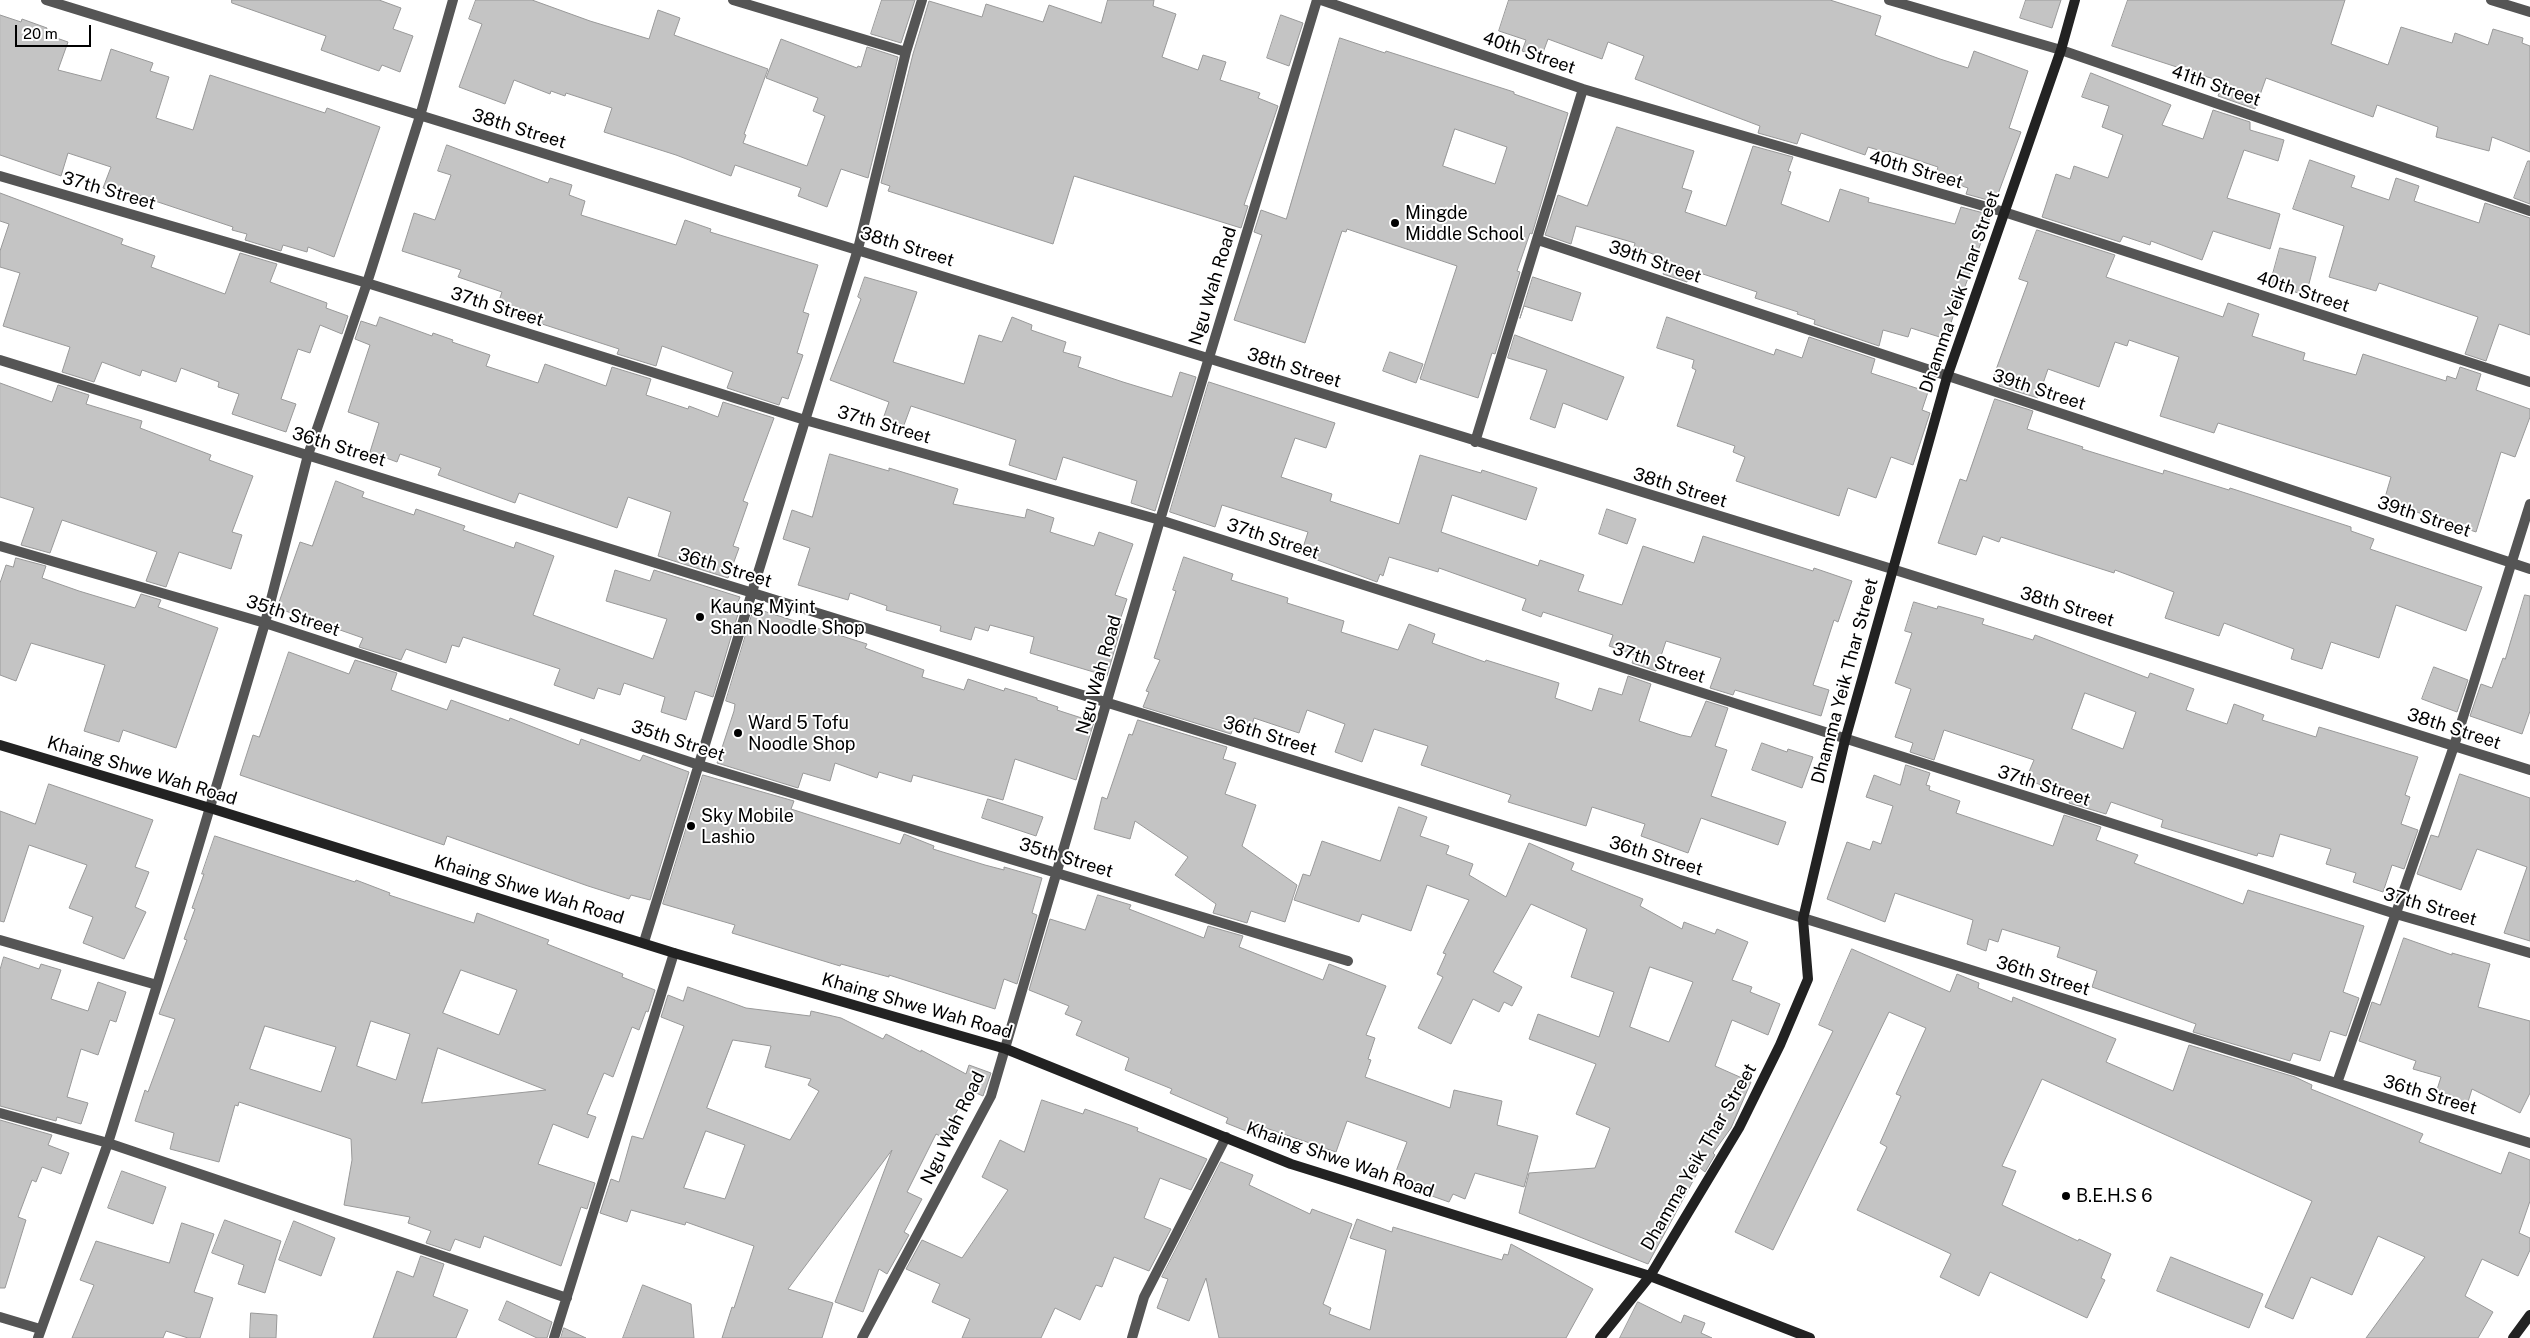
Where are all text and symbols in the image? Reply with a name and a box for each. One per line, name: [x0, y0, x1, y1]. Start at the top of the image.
scale bar: [18, 15, 94, 47]
text: 20 m: [23, 25, 58, 42]
street label: 40th Street: [1480, 27, 1578, 79]
street label: 41th Street: [2169, 61, 2263, 111]
street label: 38th Street: [469, 104, 569, 154]
street label: 40th Street: [1867, 146, 1965, 194]
street label: 37th Street: [60, 167, 158, 215]
street label: Dhamma Yeik Thar Street: [1915, 188, 2005, 396]
place label: Mingde Middle School: [1405, 202, 1524, 244]
marker: Mingde Middle School: [1389, 217, 1401, 229]
street label: 38th Street: [857, 222, 957, 272]
street label: Ngu Wah Road: [1185, 224, 1241, 348]
street label: 39th Street: [1606, 236, 1704, 288]
street label: 40th Street: [2254, 267, 2352, 317]
street label: 37th Street: [448, 283, 546, 331]
street label: 38th Street: [1244, 343, 1344, 393]
street label: 39th Street: [1990, 365, 2088, 415]
street label: 37th Street: [835, 401, 933, 449]
street label: 36th Street: [290, 423, 388, 471]
street label: 38th Street: [1630, 463, 1730, 513]
street label: 39th Street: [2375, 492, 2473, 542]
street label: 37th Street: [1224, 514, 1322, 564]
street label: 36th Street: [676, 544, 774, 592]
street label: Dhamma Yeik Thar Street: [1807, 576, 1883, 786]
street label: 38th Street: [2017, 582, 2117, 632]
street label: 35th Street: [243, 591, 343, 641]
place label: Kaung Myint Shan Noodle Shop: [710, 596, 865, 638]
marker: Kaung Myint Shan Noodle Shop: [694, 611, 706, 623]
street label: Ngu Wah Road: [1072, 613, 1126, 737]
street label: 37th Street: [1610, 638, 1708, 688]
street label: 38th Street: [2404, 704, 2504, 754]
place label: Ward 5 Tofu Noodle Shop: [748, 712, 856, 754]
street label: 36th Street: [1221, 712, 1319, 760]
street label: 35th Street: [628, 716, 728, 766]
marker: Ward 5 Tofu Noodle Shop: [732, 727, 744, 739]
street label: Khaing Shwe Wah Road: [44, 732, 240, 810]
street label: 37th Street: [1995, 761, 2093, 811]
place label: Sky Mobile Lashio: [701, 805, 794, 848]
marker: Sky Mobile Lashio: [685, 820, 697, 832]
street label: 36th Street: [1607, 832, 1705, 880]
street label: 35th Street: [1016, 833, 1116, 883]
street label: Khaing Shwe Wah Road: [431, 851, 627, 929]
street label: 37th Street: [2381, 883, 2479, 931]
street label: 36th Street: [1994, 952, 2092, 1000]
street label: Khaing Shwe Wah Road: [819, 968, 1015, 1044]
street label: Dhamma Yeik Thar Street: [1637, 1060, 1761, 1254]
street label: Ngu Wah Road: [916, 1068, 990, 1188]
street label: 36th Street: [2381, 1071, 2479, 1119]
street label: Khaing Shwe Wah Road: [1243, 1118, 1437, 1202]
place label: B.E.H.S 6: [2076, 1185, 2153, 1207]
marker: B.E.H.S 6: [2060, 1190, 2072, 1202]

